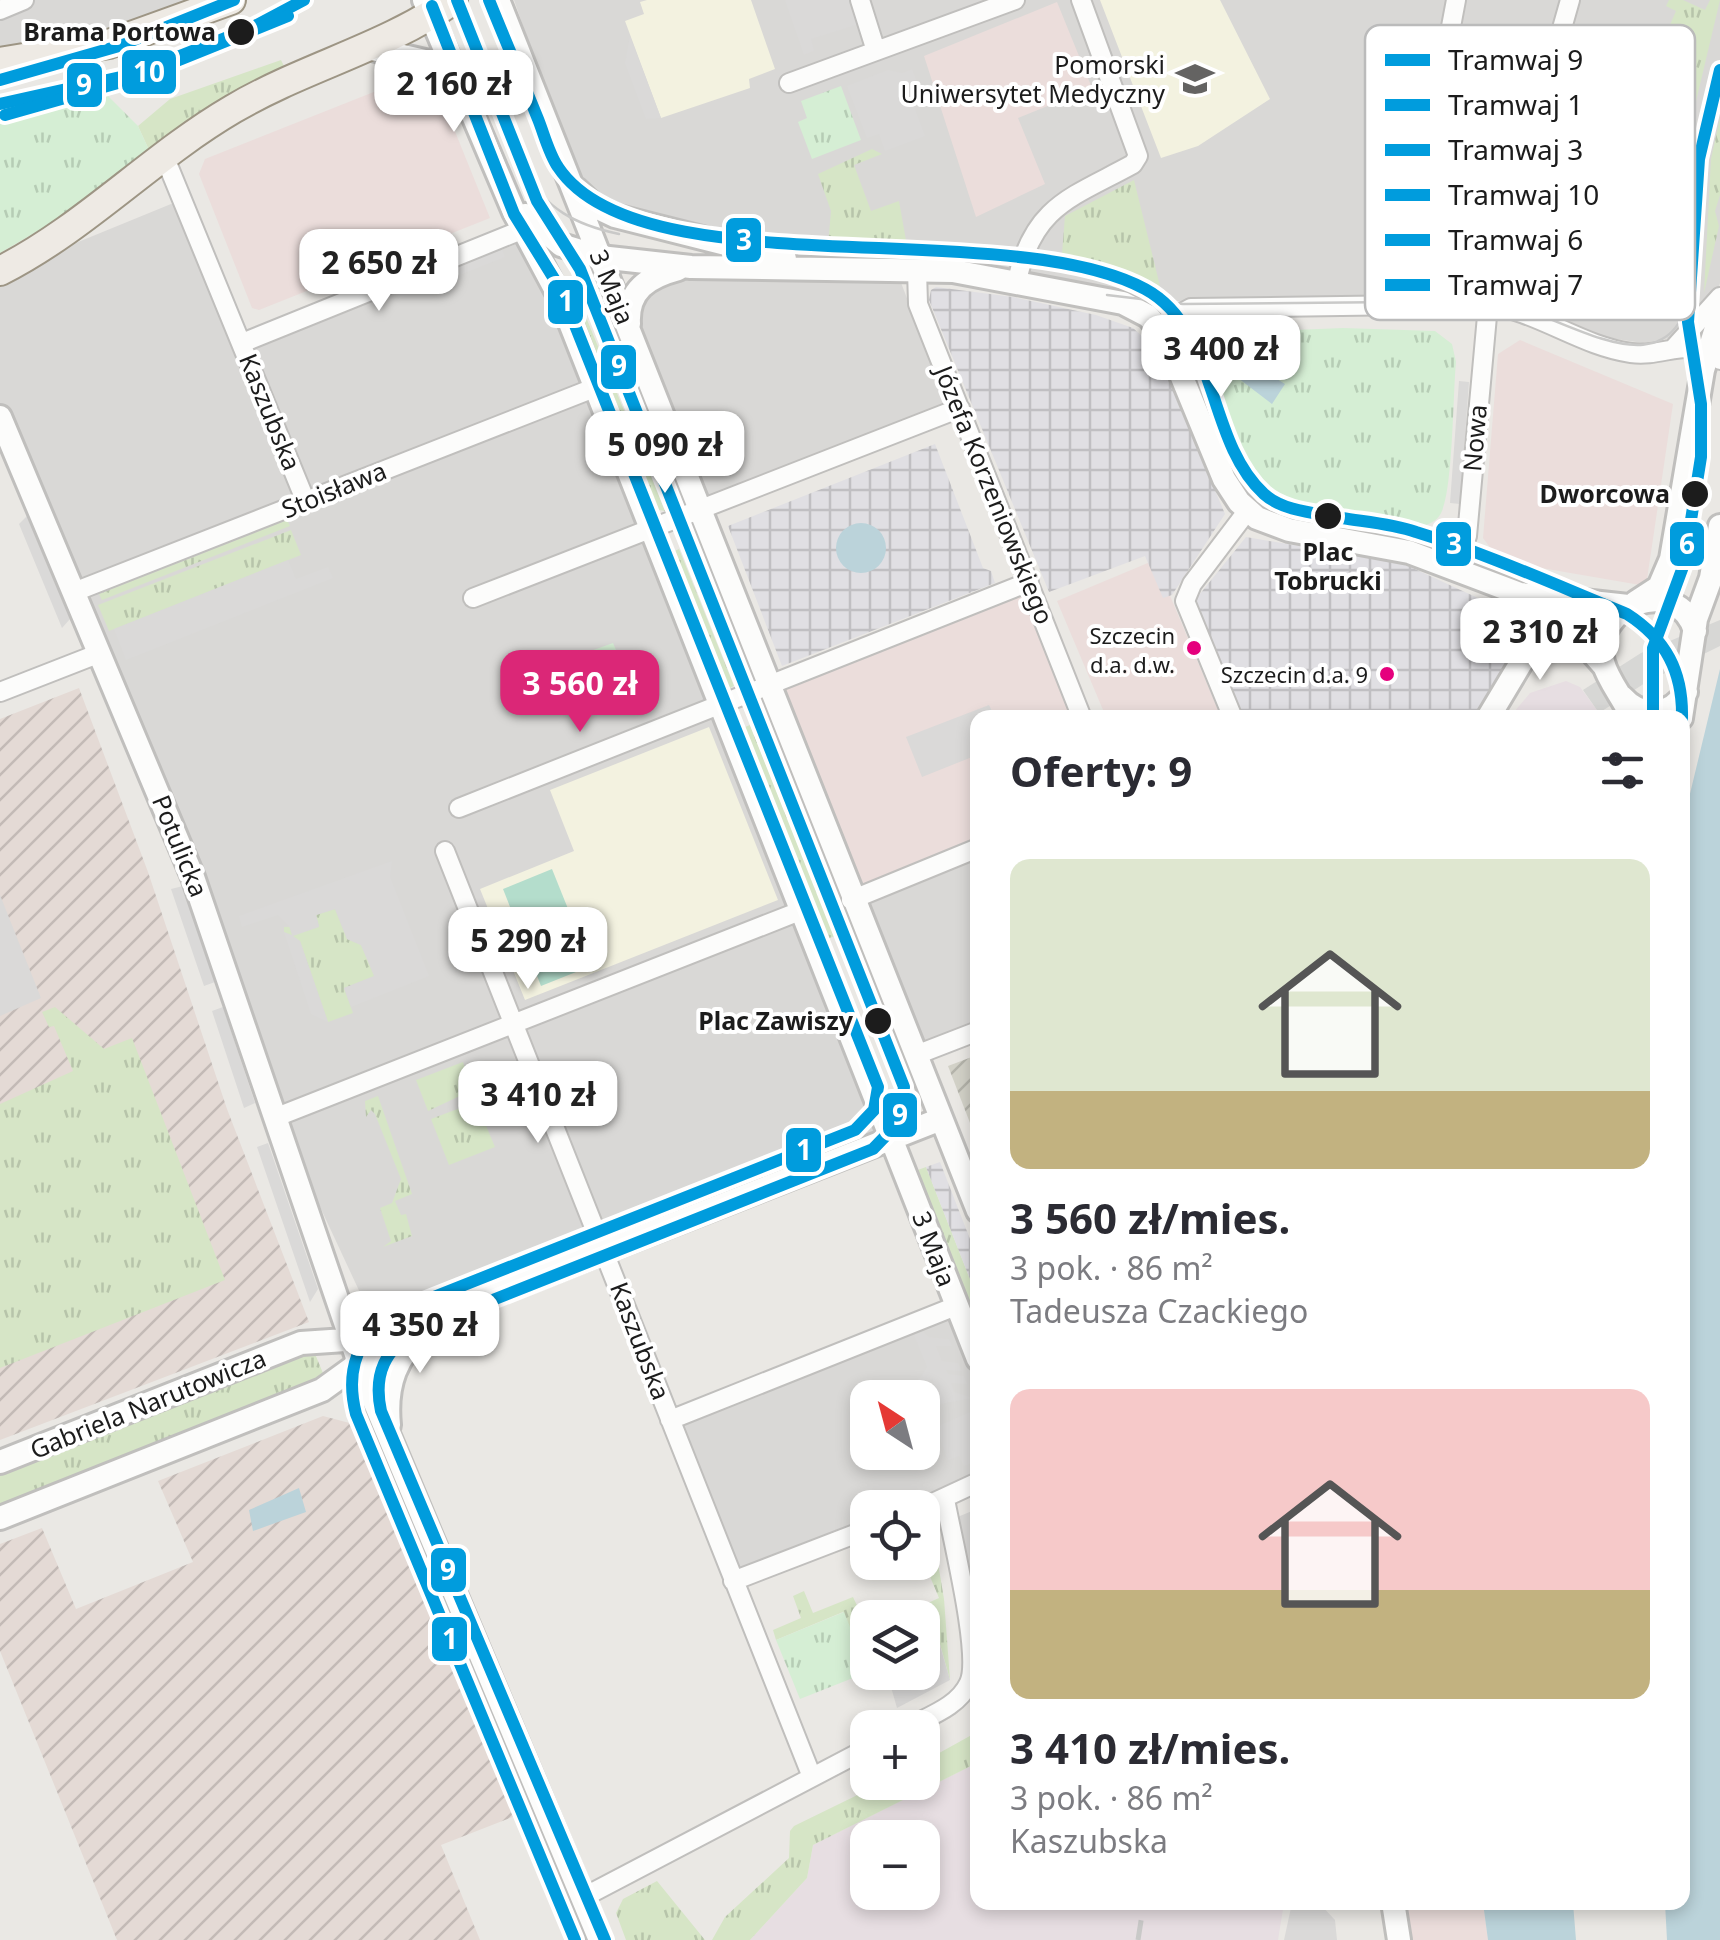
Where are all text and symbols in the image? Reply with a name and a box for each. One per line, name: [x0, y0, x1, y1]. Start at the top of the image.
place label: Brama Portowa: [23, 14, 216, 48]
marker: Brama Portowa: [225, 16, 257, 48]
legend: [1365, 25, 1695, 320]
text: Tramwaj 9: [1448, 40, 1583, 78]
place label: Pomorski Uniwersytet Medyczny: [901, 47, 1165, 110]
line badge: 10: [120, 48, 178, 96]
pin: 2 160 zł: [351, 50, 557, 135]
text: 10: [133, 52, 165, 90]
school or university icon: Pomorski Uniwersytet Medyczny: [1174, 58, 1216, 100]
line badge: 9: [65, 61, 104, 109]
text: 2 160 zł: [396, 61, 512, 104]
text: 9: [76, 65, 92, 103]
text: Tramwaj 1: [1448, 85, 1583, 123]
text: Tramwaj 3: [1448, 130, 1583, 168]
text: Tramwaj 10: [1448, 175, 1599, 213]
line badge: 3: [724, 216, 763, 264]
text: 3: [736, 220, 752, 258]
text: Tramwaj 6: [1448, 220, 1583, 258]
pin: 2 650 zł: [276, 229, 482, 314]
text: 2 650 zł: [321, 240, 437, 283]
street label: 3 Maja: [583, 244, 643, 329]
text: Tramwaj 7: [1448, 265, 1583, 303]
line badge: 1: [546, 278, 585, 326]
text: 1: [558, 281, 574, 319]
pin: 3 400 zł: [1118, 315, 1324, 400]
text: 3 400 zł: [1163, 326, 1279, 369]
line badge: 9: [599, 343, 638, 391]
text: 9: [611, 346, 627, 384]
street label: Kaszubska: [232, 348, 310, 475]
street label: Józefa Korzeniowskiego: [927, 358, 1062, 629]
street label: Nowa: [1454, 403, 1494, 473]
pin: 5 090 zł: [562, 411, 768, 496]
text: 5 090 zł: [607, 422, 723, 465]
street label: Stoisława: [276, 453, 391, 526]
place label: Dworcowa: [1540, 476, 1670, 510]
marker: Dworcowa: [1679, 478, 1711, 510]
marker: Plac Tobrucki: [1312, 500, 1344, 532]
line badge: 3: [1434, 520, 1473, 568]
line badge: 6: [1668, 520, 1706, 568]
text: 3: [1446, 524, 1462, 562]
text: 6: [1679, 524, 1695, 562]
place label: Plac Tobrucki: [1274, 534, 1382, 597]
pin: 2 310 zł: [1437, 598, 1643, 683]
text: 2 310 zł: [1482, 609, 1598, 652]
place label: Szczecin d.a. d.w.: [1089, 620, 1175, 679]
marker: Szczecin d.a. d.w.: [1184, 638, 1204, 658]
pin: 3 560 zł: [477, 650, 683, 735]
place label: Szczecin d.a. 9: [1221, 659, 1368, 689]
text: 3 560 zł: [522, 661, 638, 704]
marker: Szczecin d.a. 9: [1377, 664, 1397, 684]
text: Oferty: 9: [1010, 742, 1192, 799]
icon: filters: [1595, 743, 1650, 798]
street label: Potulicka: [145, 790, 217, 902]
pin: 5 290 zł: [425, 907, 631, 992]
text: 5 290 zł: [470, 918, 586, 961]
icon: home: [1240, 924, 1420, 1104]
place label: Plac Zawiszy: [698, 1003, 854, 1037]
marker: Plac Zawiszy: [862, 1005, 894, 1037]
pin: 3 410 zł: [435, 1061, 641, 1146]
text: 3 410 zł: [480, 1072, 596, 1115]
line badge: 9: [881, 1091, 919, 1139]
text: 9: [892, 1095, 908, 1133]
line badge: 1: [784, 1126, 823, 1174]
text: 1: [796, 1130, 812, 1168]
text: 3 560 zł/mies.: [1010, 1189, 1290, 1246]
street label: 3 Maja: [905, 1206, 965, 1291]
text: 3 pok. · 86 m²: [1010, 1246, 1213, 1289]
street label: Kaszubska: [603, 1277, 679, 1404]
text: Tadeusza Czackiego: [1010, 1289, 1308, 1332]
pin: 4 350 zł: [317, 1291, 523, 1376]
text: 4 350 zł: [362, 1302, 478, 1345]
street label: Gabriela Narutowicza: [25, 1340, 271, 1466]
north arrow: [850, 1380, 940, 1470]
map controls: [850, 1380, 940, 1910]
icon: home: [1240, 1454, 1420, 1634]
button: locate: [850, 1490, 940, 1580]
line badge: 9: [429, 1546, 468, 1594]
text: 9: [440, 1550, 456, 1588]
button: layers: [850, 1600, 940, 1690]
line badge: 1: [430, 1615, 469, 1663]
text: 1: [442, 1619, 458, 1657]
button: +: [850, 1710, 940, 1800]
text: 3 410 zł/mies.: [1010, 1719, 1290, 1776]
text: 3 pok. · 86 m²: [1010, 1776, 1213, 1819]
text: Kaszubska: [1010, 1819, 1168, 1862]
button: −: [850, 1820, 940, 1910]

